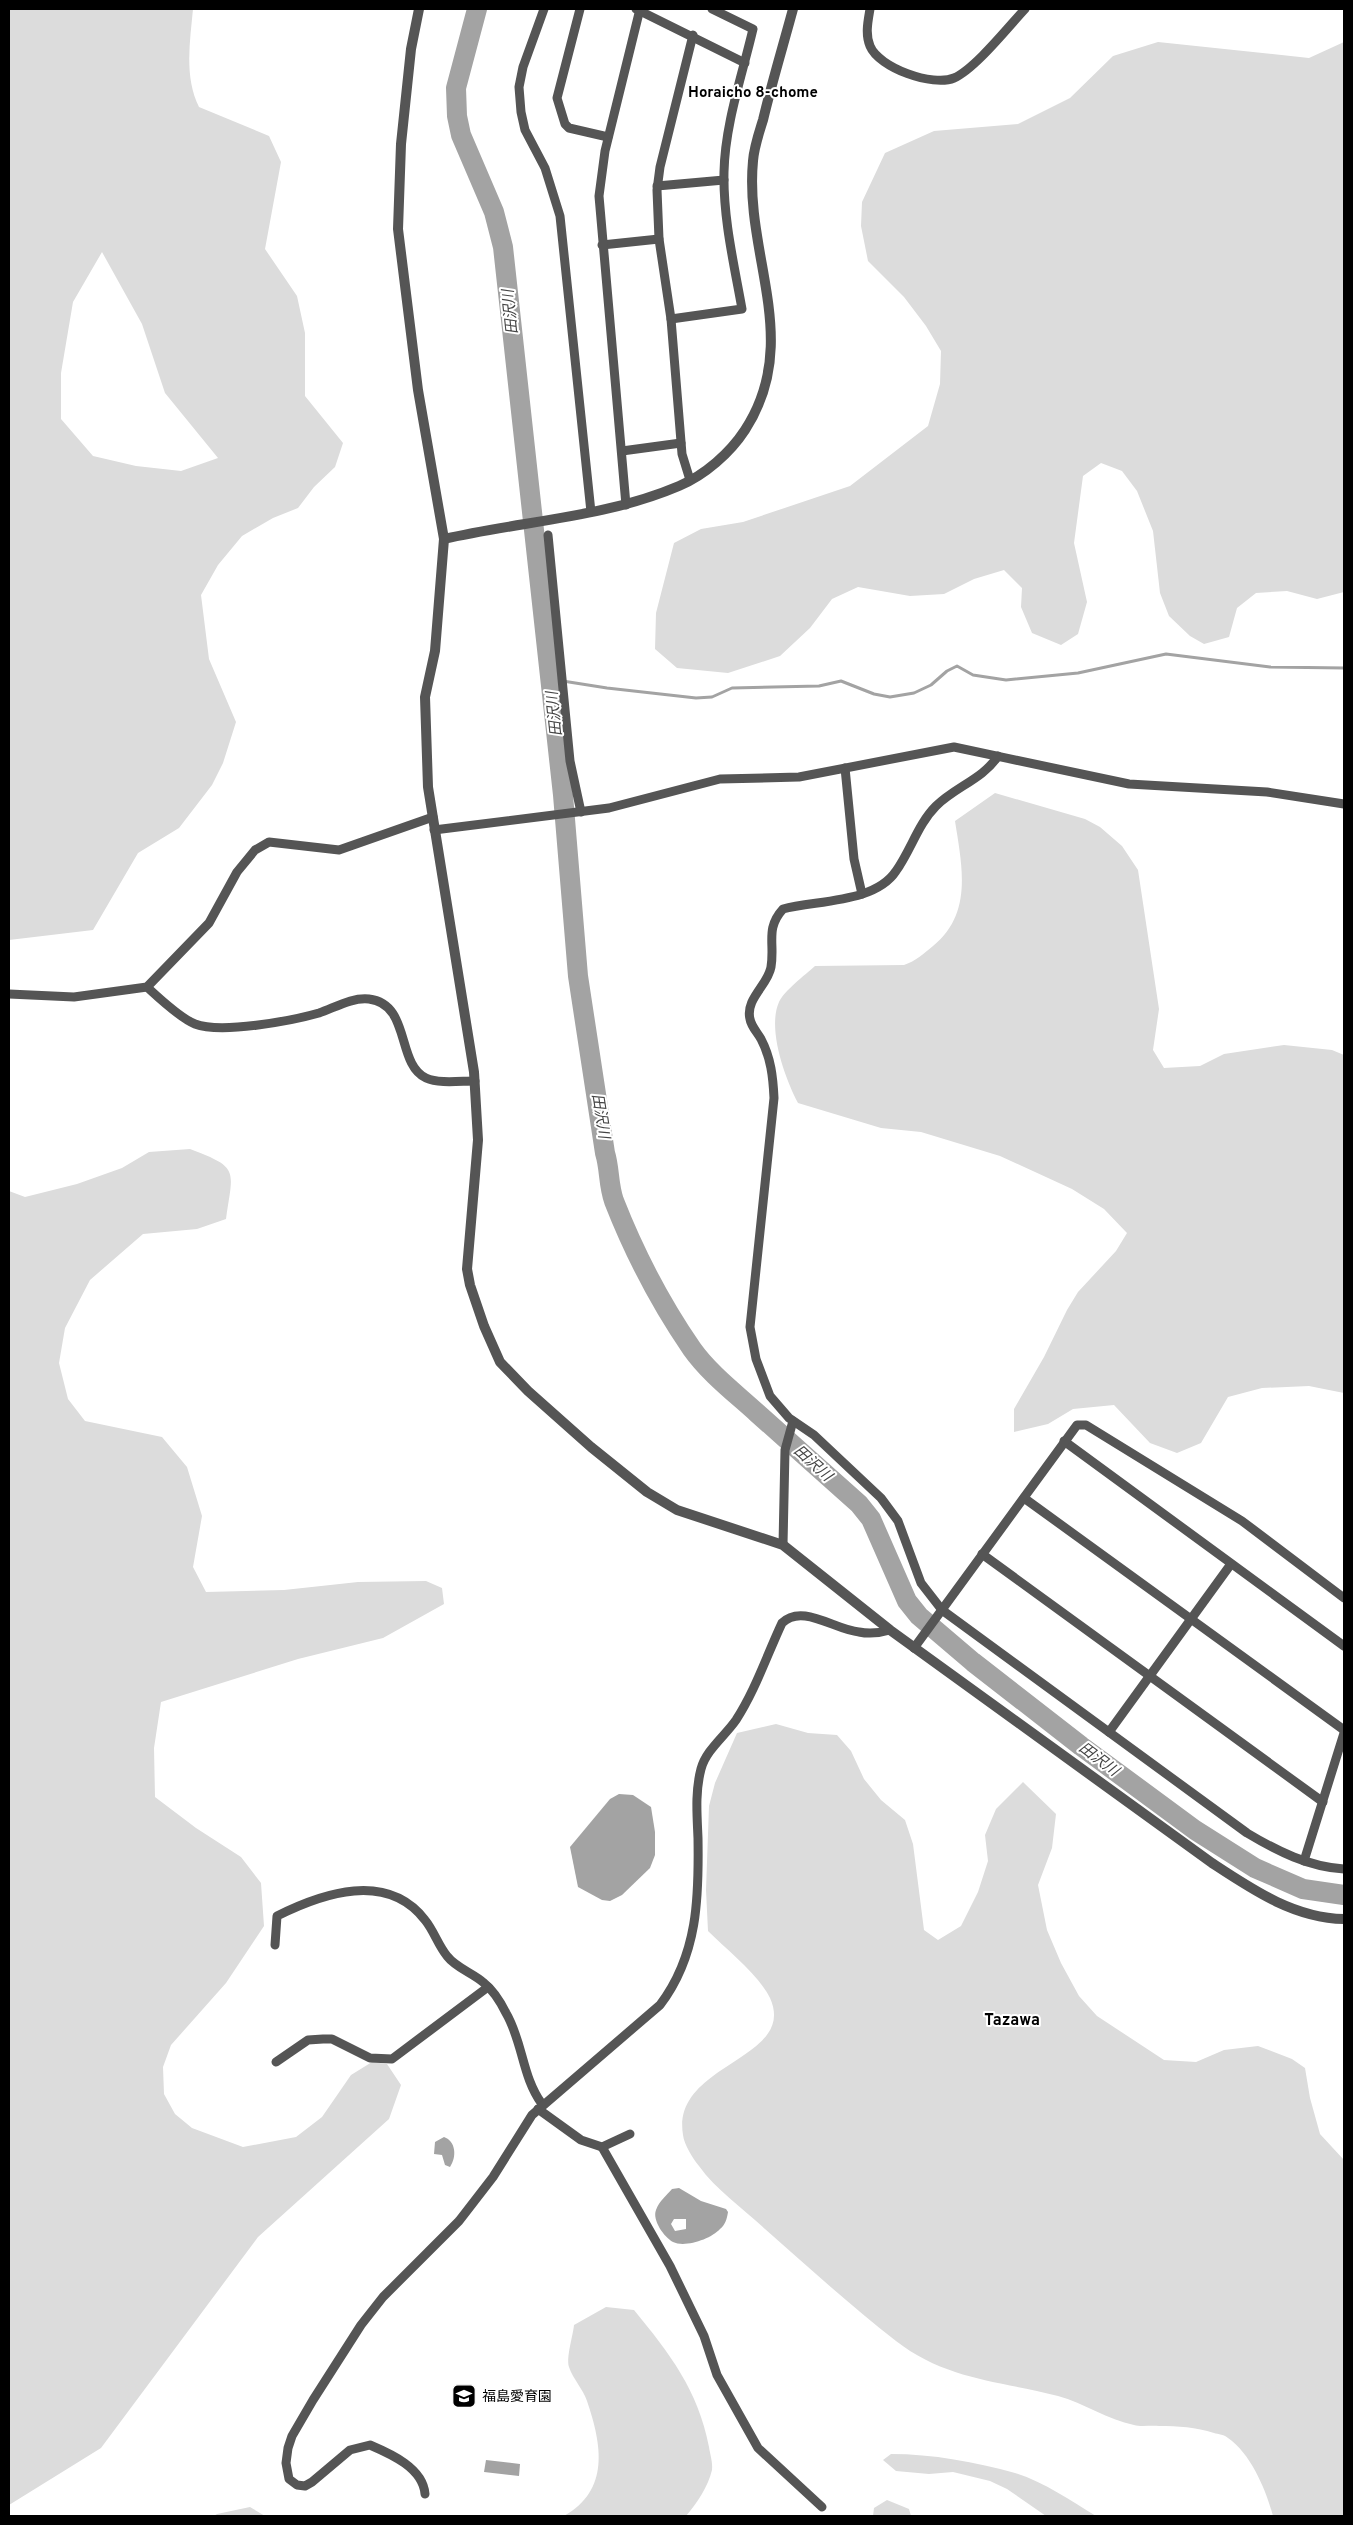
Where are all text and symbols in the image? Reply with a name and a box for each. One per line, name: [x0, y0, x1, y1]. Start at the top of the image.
district label: Horaicho 8-chome: [688, 84, 818, 103]
water label: 田沢川: [499, 286, 523, 335]
water label: 田沢川: [543, 688, 567, 737]
water label: 田沢川: [587, 1093, 613, 1142]
water label: 田沢川: [789, 1442, 837, 1488]
water label: 田沢川: [1074, 1739, 1123, 1783]
district label: Tazawa: [984, 2011, 1040, 2031]
school or university icon: 福島愛育園: [451, 2383, 477, 2409]
place label: 福島愛育園: [482, 2389, 552, 2406]

